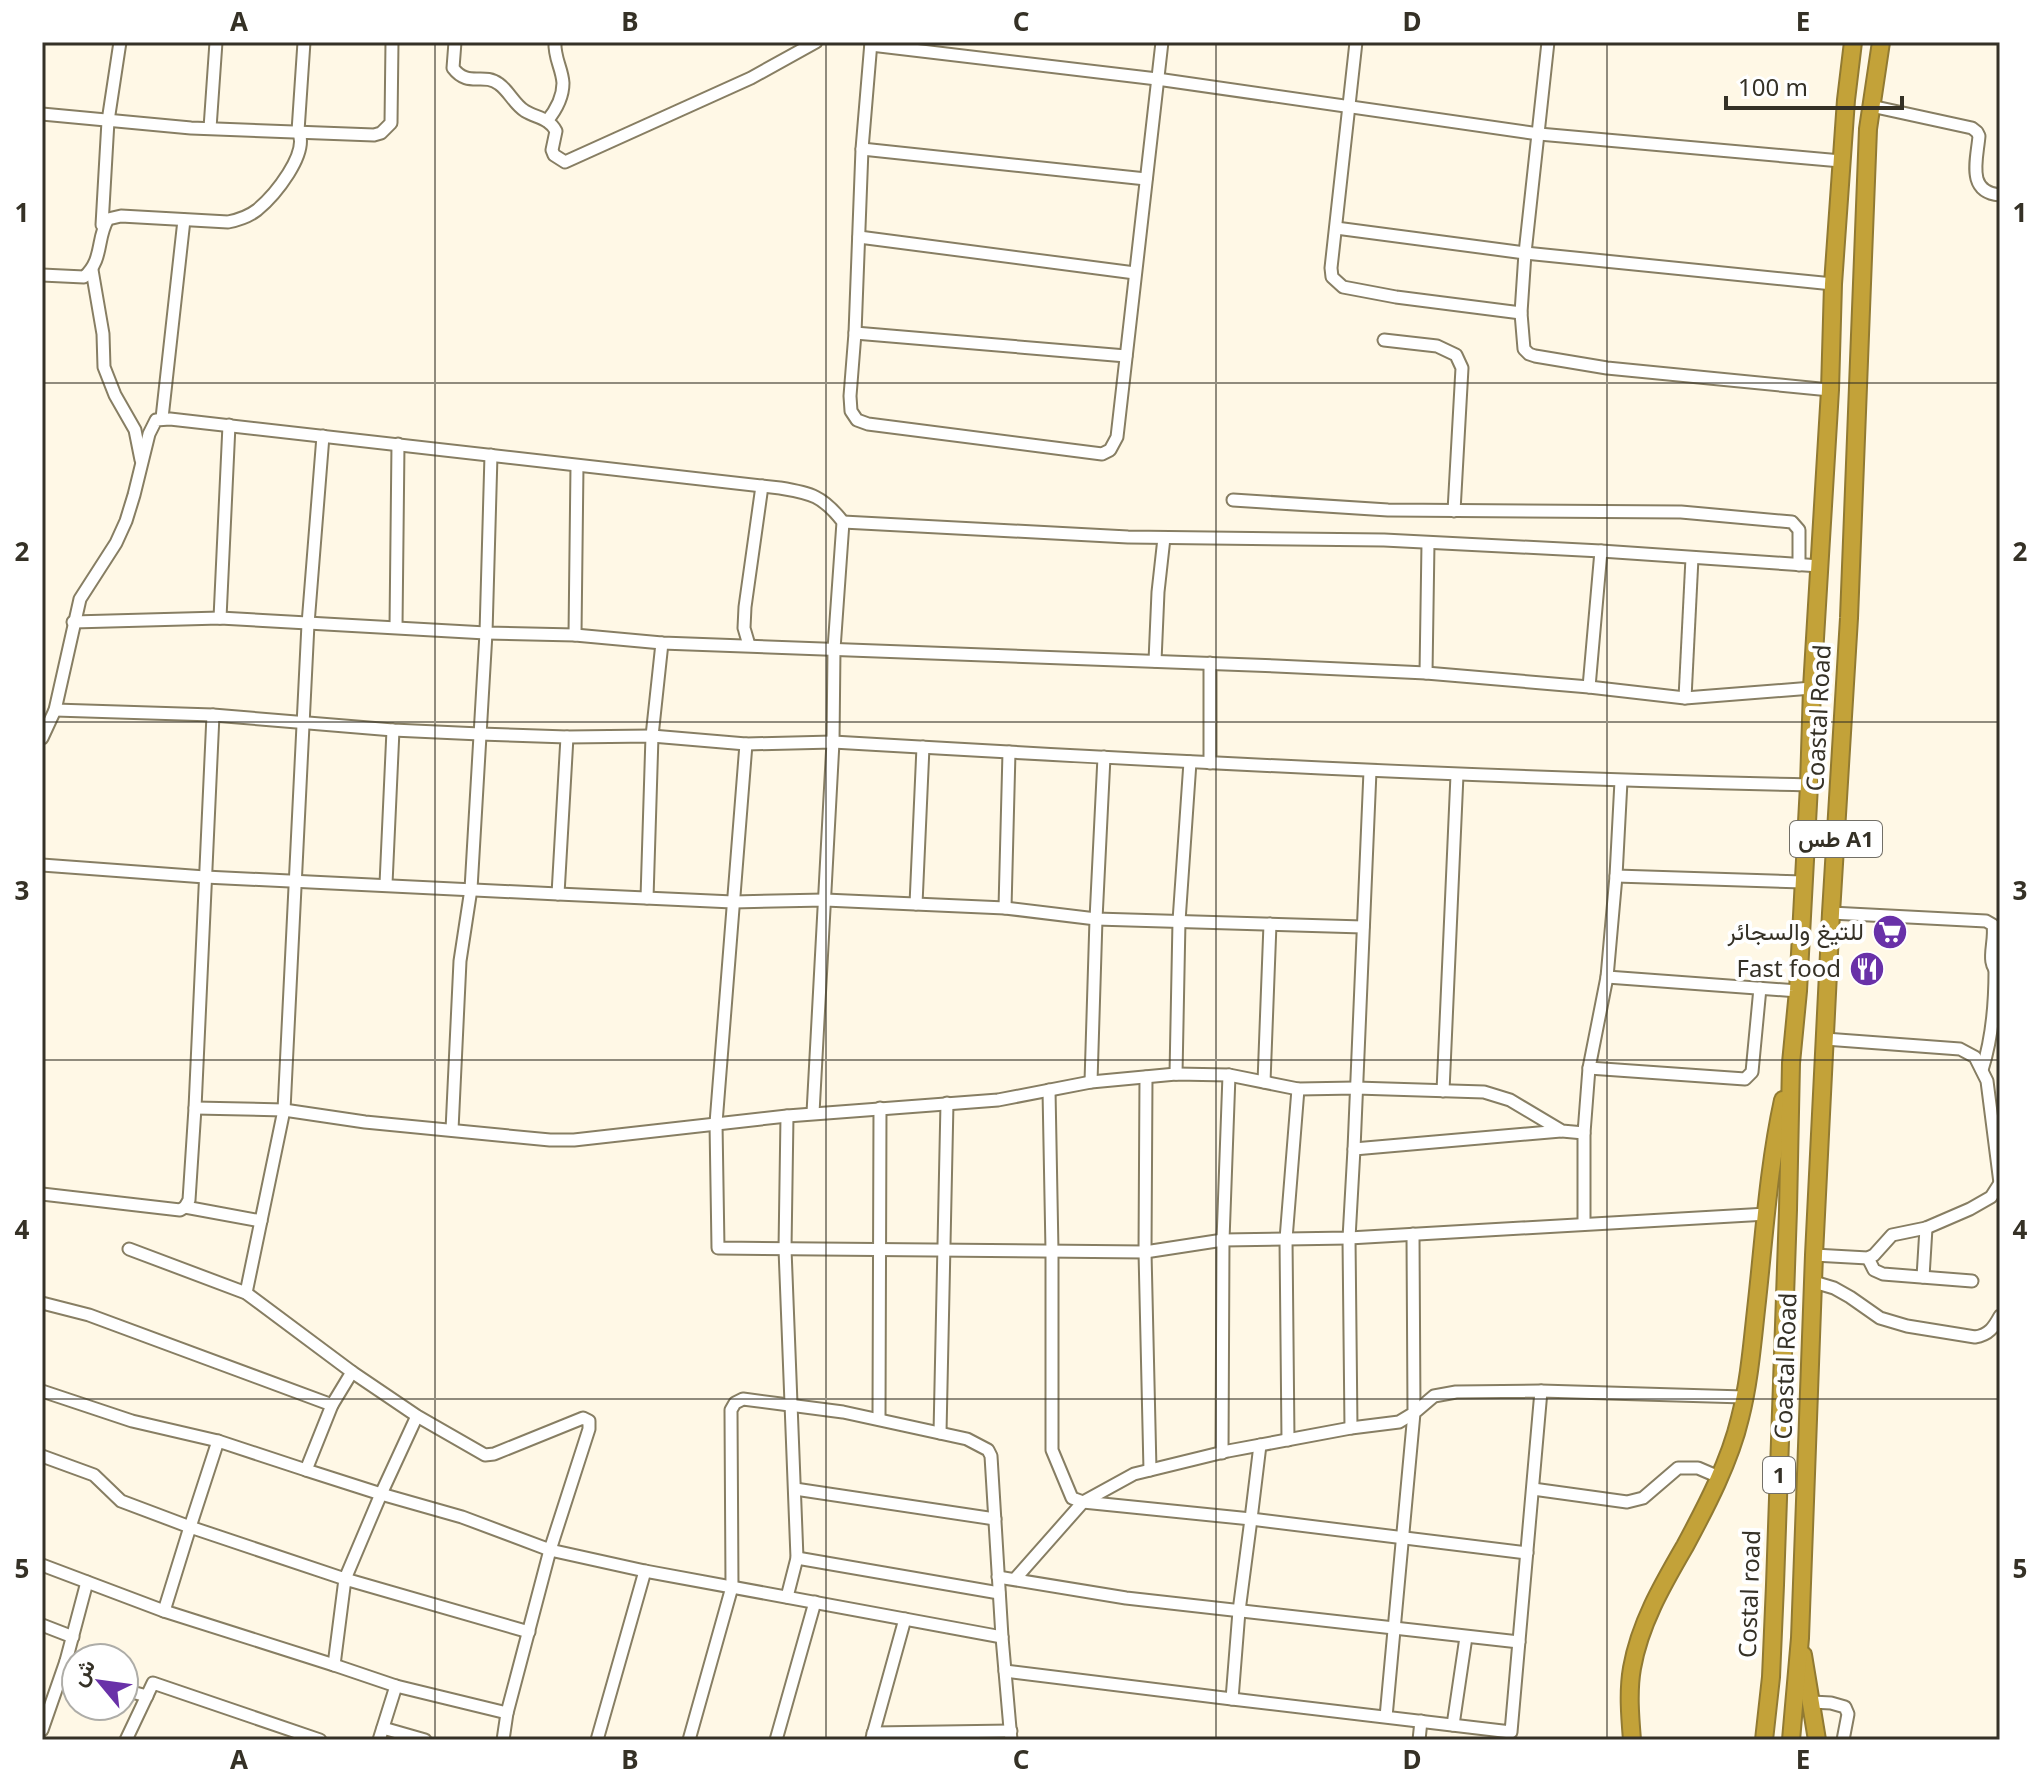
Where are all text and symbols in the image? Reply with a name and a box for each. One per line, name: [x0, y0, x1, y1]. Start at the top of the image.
text: A: [230, 3, 248, 39]
text: B: [621, 3, 639, 39]
text: C: [1013, 3, 1029, 39]
text: D: [1402, 3, 1422, 39]
text: E: [1796, 3, 1810, 39]
scale bar: [1726, 60, 1902, 110]
text: 100 m: [1738, 70, 1808, 103]
text: 1: [15, 194, 29, 230]
text: 1: [2013, 194, 2027, 230]
text: 2: [15, 533, 30, 569]
text: 2: [2013, 533, 2028, 569]
street label: Coastal Road: [1797, 644, 1838, 792]
road number: طس A1: [1790, 821, 1882, 857]
text: 3: [15, 872, 29, 908]
text: 3: [2013, 872, 2027, 908]
supermarket icon: للتيغ والسجائر: [1871, 913, 1909, 951]
place label: للتيغ والسجائر: [1727, 914, 1864, 949]
restaurant icon: Fast food: [1848, 950, 1886, 988]
place label: Fast food: [1737, 951, 1841, 984]
text: 4: [15, 1211, 30, 1247]
text: 4: [2013, 1211, 2028, 1247]
street label: Coastal Road: [1765, 1292, 1804, 1440]
road number: 1: [1763, 1457, 1795, 1493]
street label: Costal road: [1730, 1529, 1767, 1658]
text: 5: [15, 1550, 29, 1586]
text: 5: [2013, 1550, 2027, 1586]
north arrow: [60, 1642, 140, 1722]
text: ش: [62, 1653, 101, 1691]
text: A: [230, 1741, 248, 1777]
text: B: [621, 1741, 639, 1777]
text: C: [1013, 1741, 1029, 1777]
text: D: [1402, 1741, 1422, 1777]
text: E: [1796, 1741, 1810, 1777]

